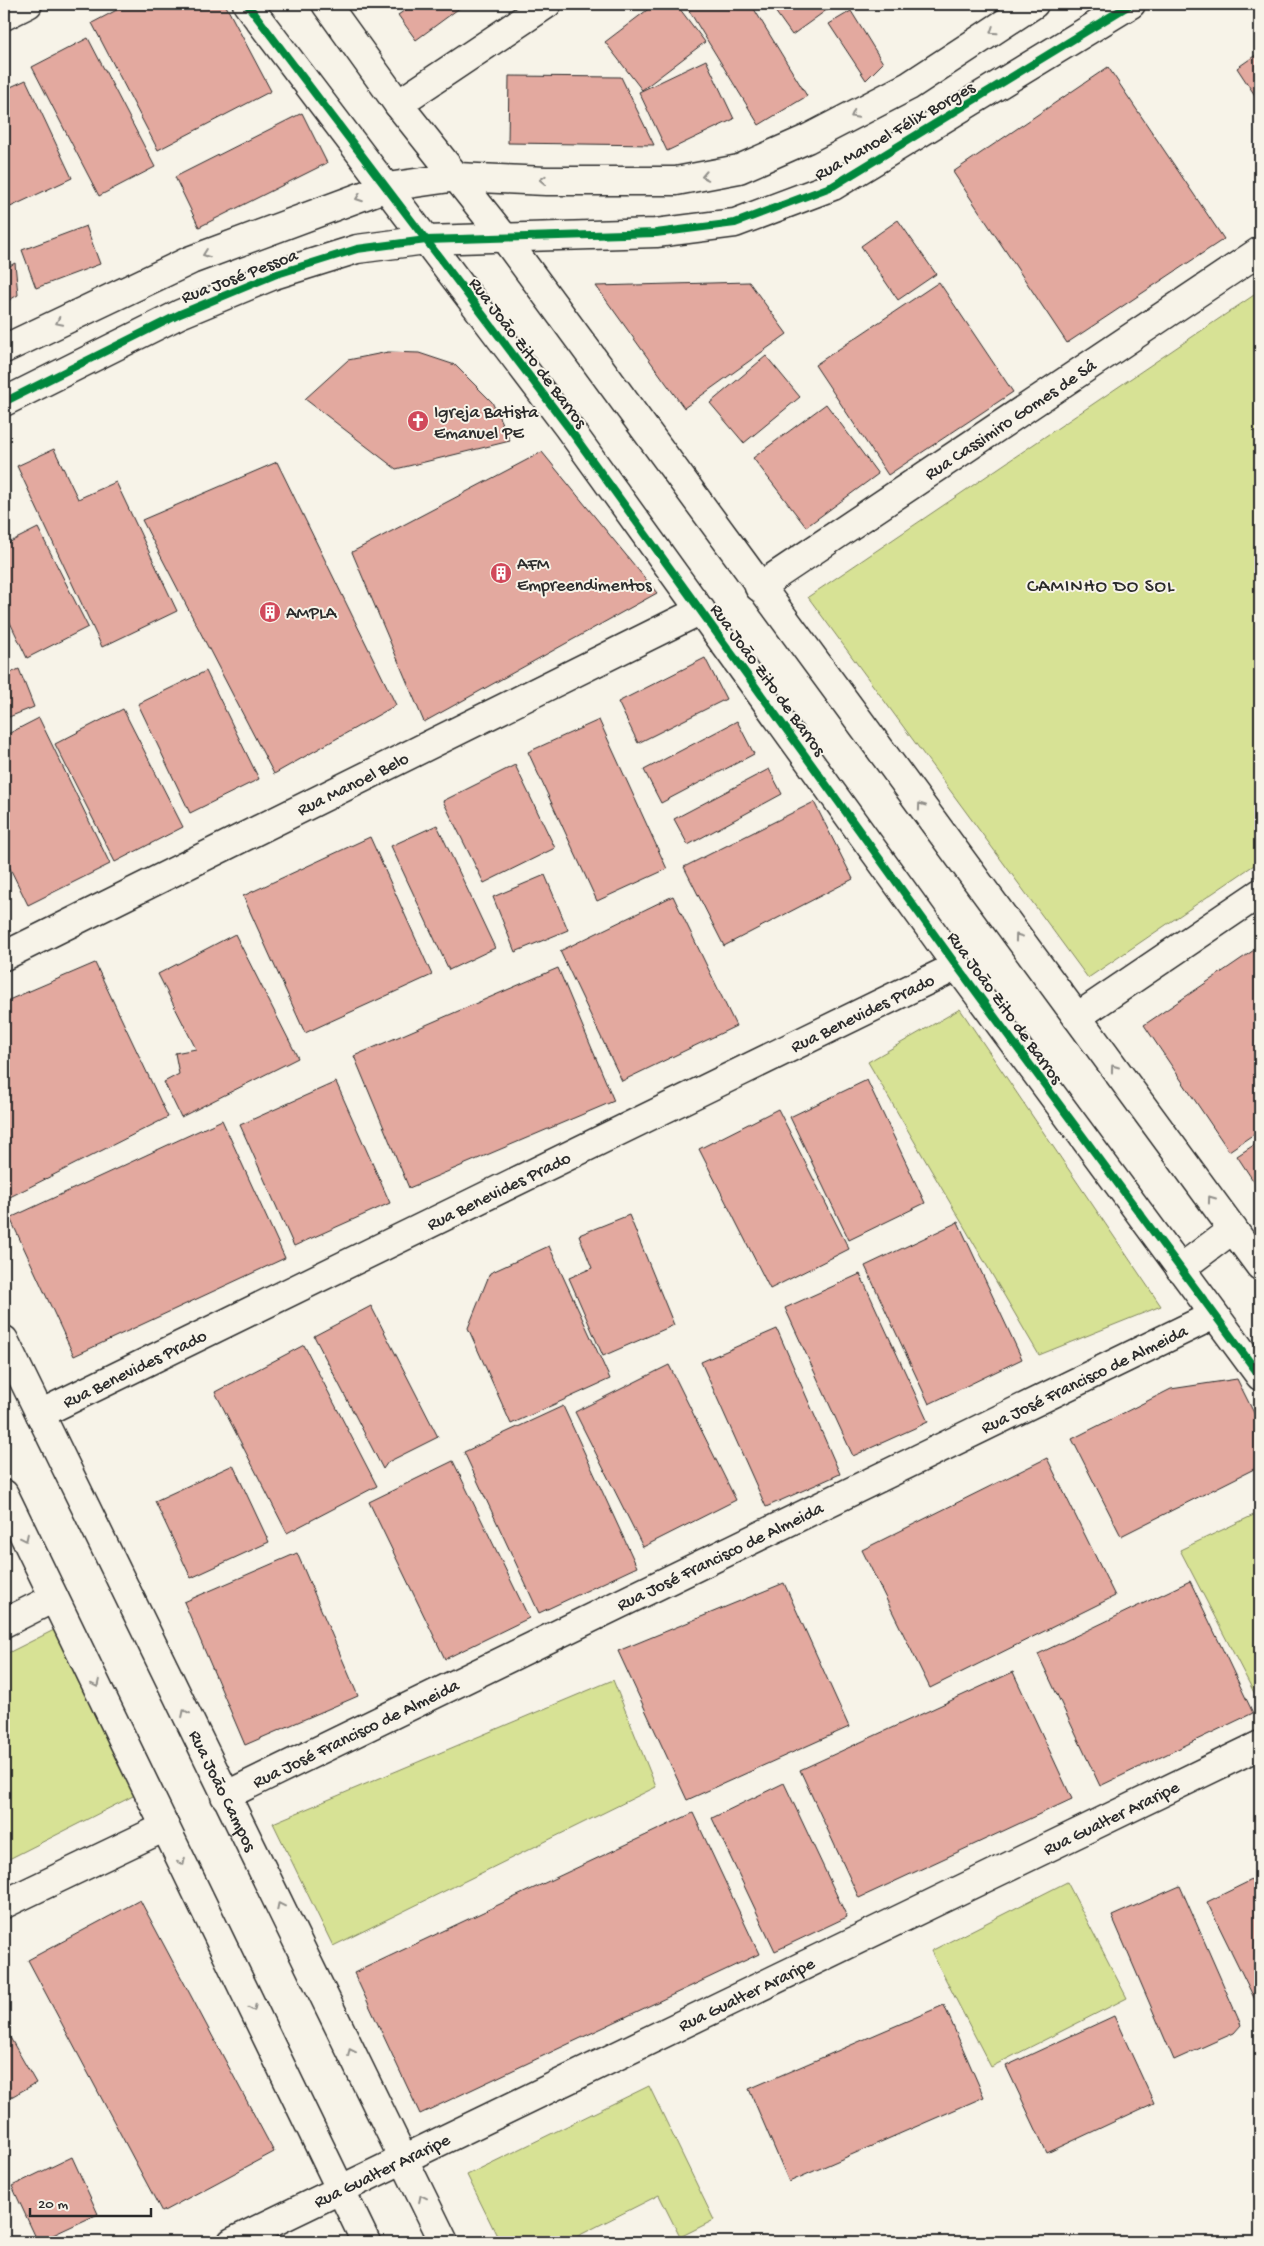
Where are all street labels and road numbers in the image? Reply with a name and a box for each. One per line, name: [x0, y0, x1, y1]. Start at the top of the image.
street label: Rua Manoel Félix Borges: [812, 77, 980, 187]
street label: Rua José Pessoa: [179, 245, 302, 309]
street label: Rua João Zito de Barros: [464, 274, 591, 434]
street label: Rua Cassimiro Gomes de Sá: [922, 355, 1102, 486]
street label: Rua João Zito de Barros: [705, 600, 830, 762]
street label: Rua Manoel Belo: [294, 749, 413, 822]
street label: Rua João Zito de Barros: [942, 928, 1067, 1090]
street label: Rua Benevides Prado: [788, 971, 939, 1059]
street label: Rua Benevides Prado: [424, 1148, 575, 1236]
street label: Rua José Francisco de Almeida: [978, 1321, 1192, 1440]
street label: Rua Benevides Prado: [60, 1326, 211, 1414]
street label: Rua José Francisco de Almeida: [614, 1498, 828, 1617]
street label: Rua José Francisco de Almeida: [250, 1675, 464, 1794]
street label: Rua João Campos: [183, 1727, 260, 1857]
street label: Rua Gualter Araripe: [1040, 1777, 1184, 1861]
street label: Rua Gualter Araripe: [676, 1954, 819, 2038]
street label: Rua Gualter Araripe: [311, 2130, 455, 2214]

